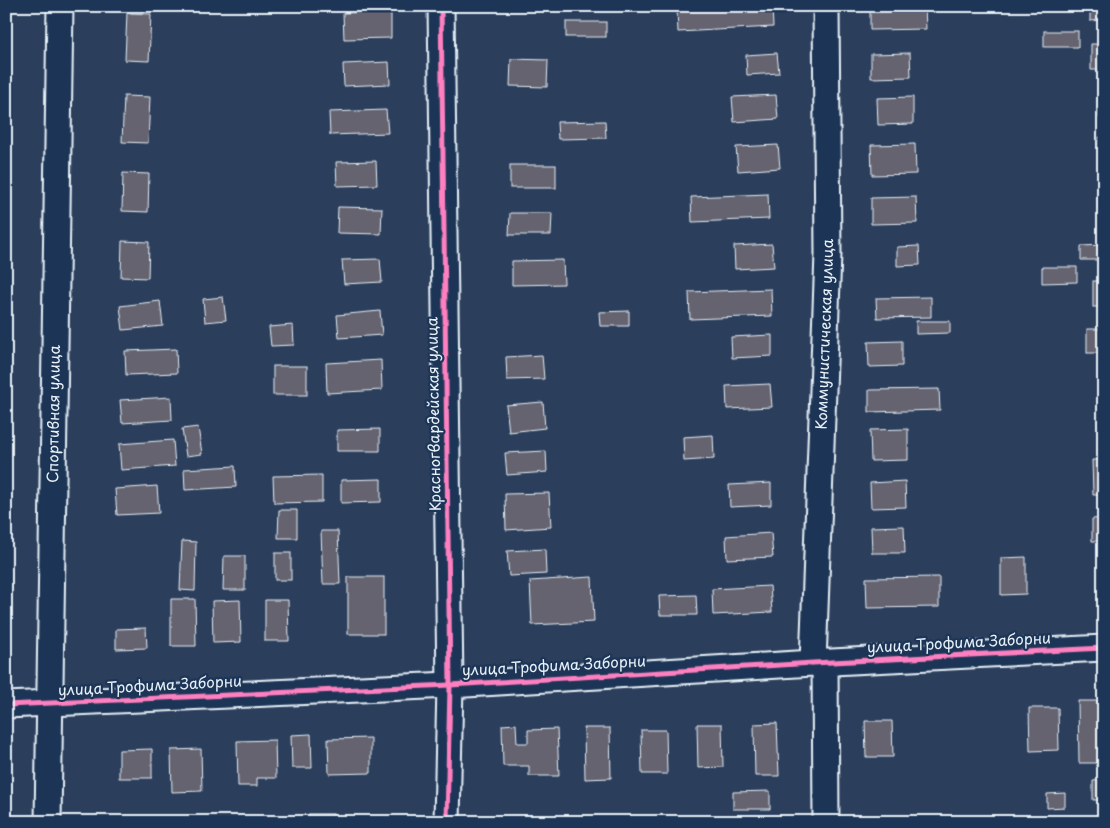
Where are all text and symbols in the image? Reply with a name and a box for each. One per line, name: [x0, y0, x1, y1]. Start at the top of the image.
street label: Коммунистическая улица: [809, 238, 838, 430]
street label: Красногвардейская улица: [419, 316, 446, 511]
street label: Спортивная улица: [40, 344, 65, 483]
street label: улица Трофима Заборни: [866, 625, 1051, 658]
street label: улица Трофима Заборни: [461, 648, 646, 681]
street label: улица Трофима Заборни: [57, 668, 242, 701]

